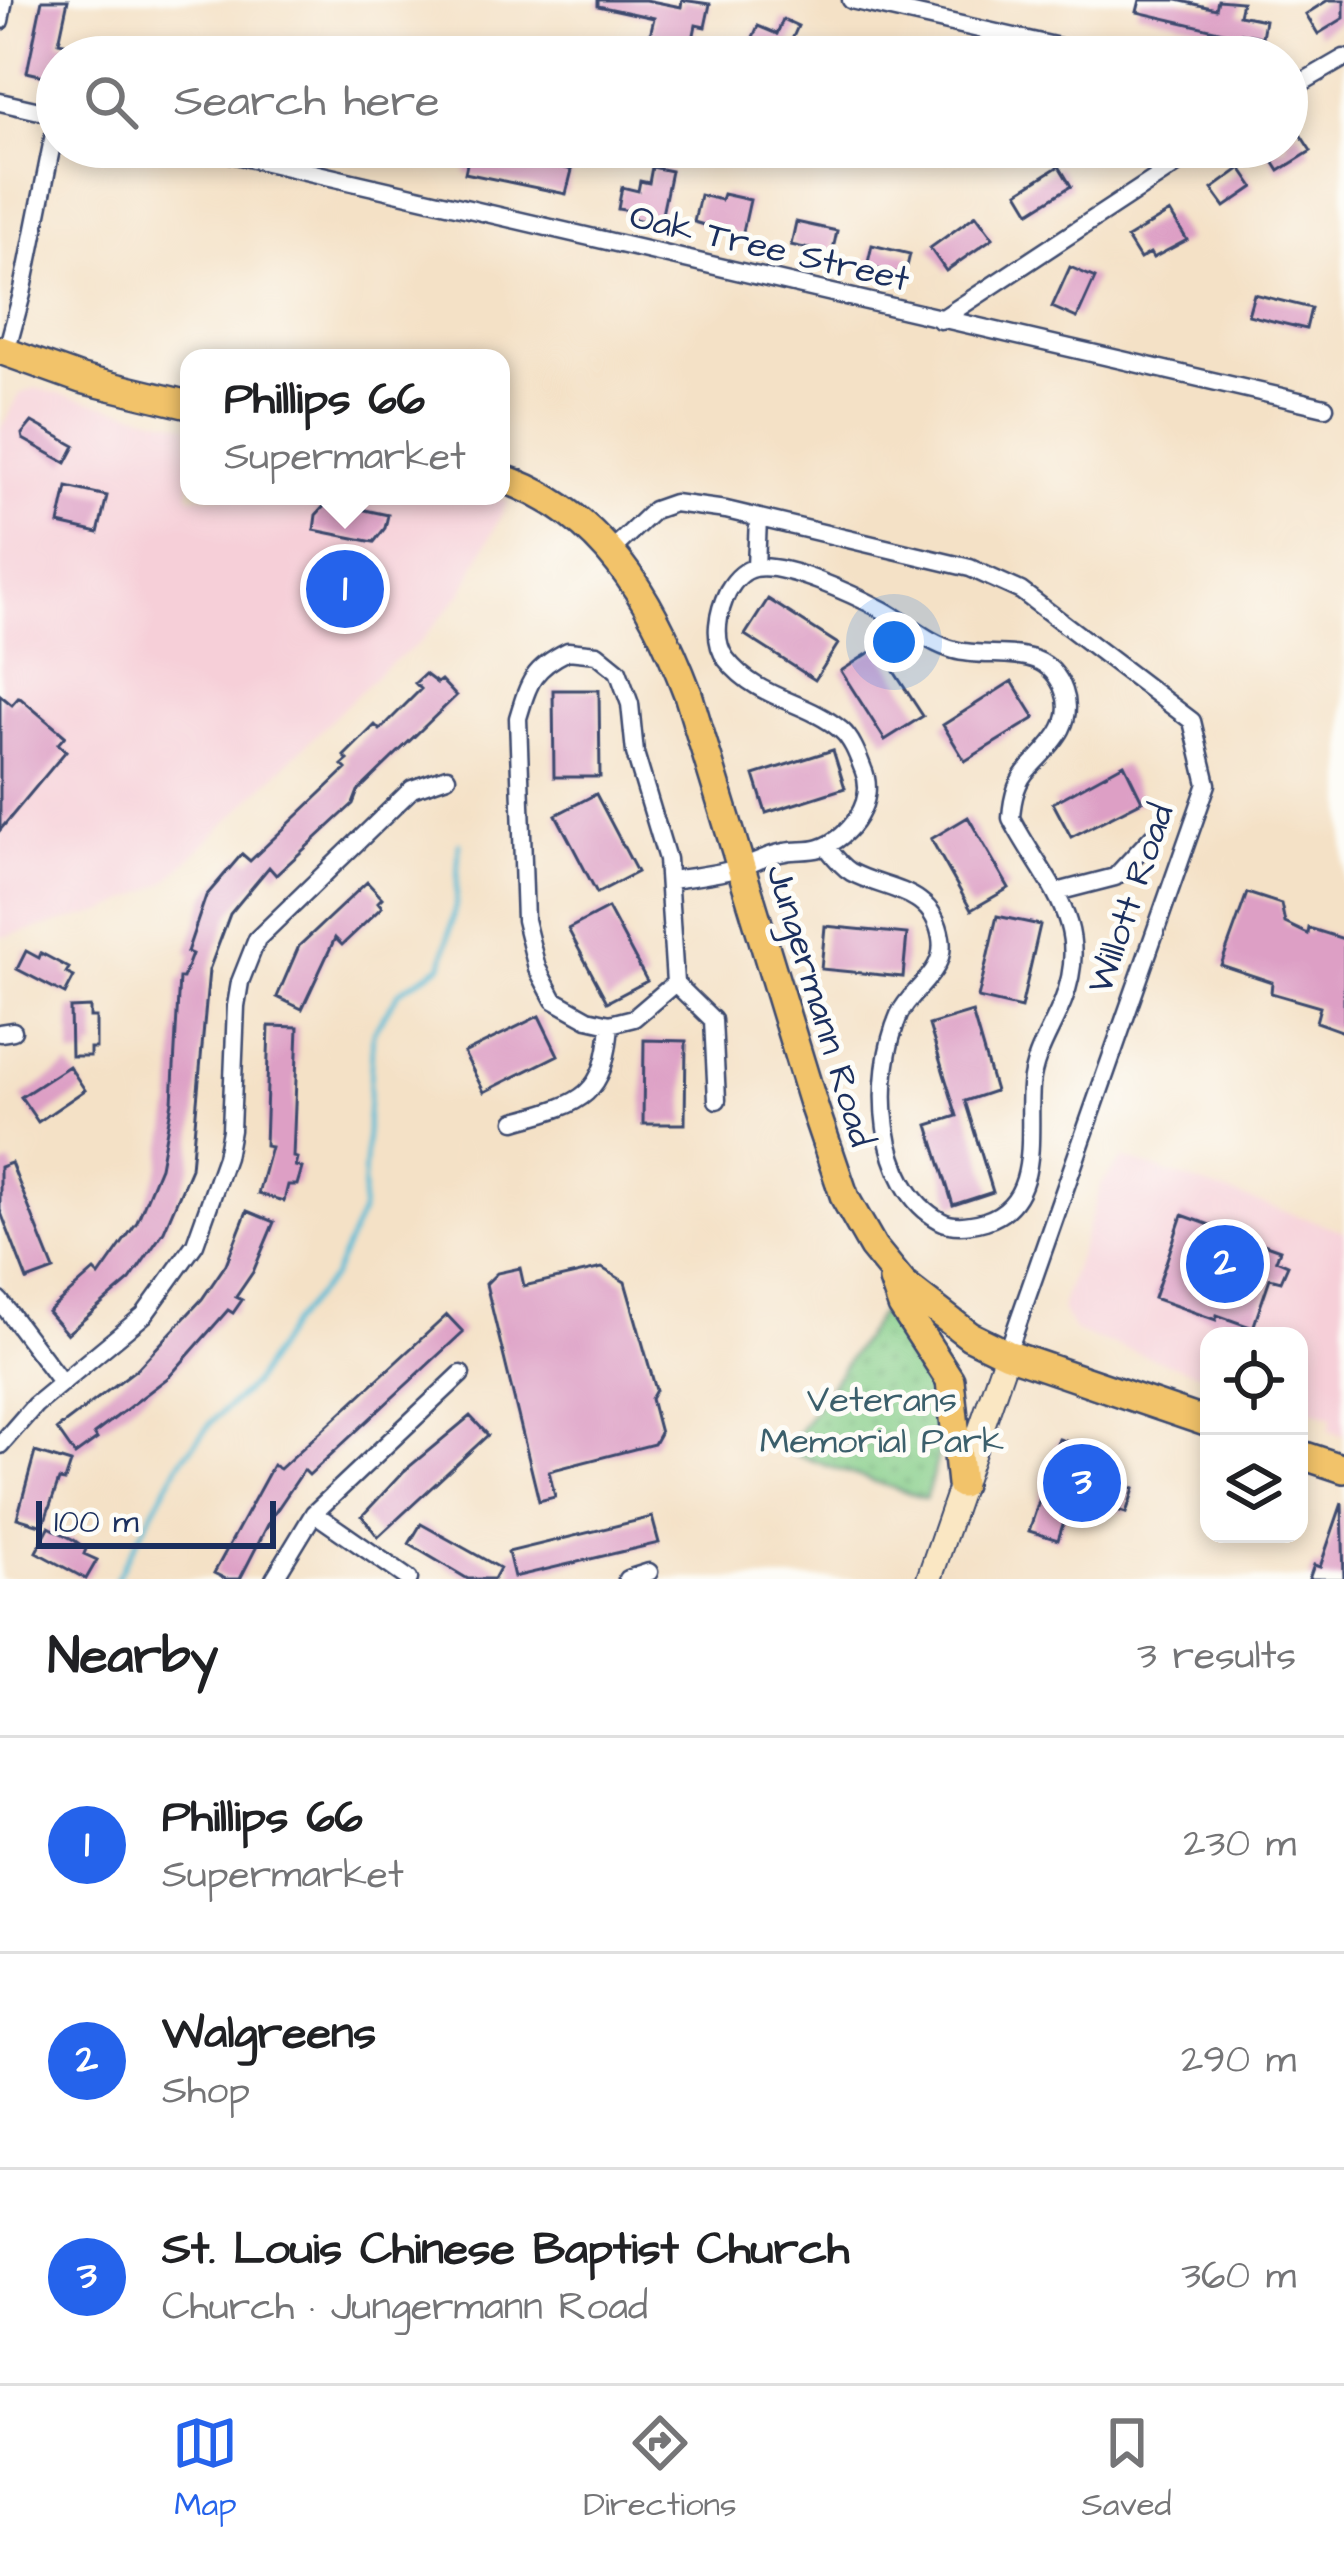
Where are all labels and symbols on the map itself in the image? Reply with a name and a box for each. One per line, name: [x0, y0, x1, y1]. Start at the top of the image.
street label: Oak Tree Street: [625, 191, 915, 306]
pin: 1: [306, 544, 384, 634]
your location: [864, 612, 924, 672]
street label: Willott Road: [1075, 797, 1188, 1000]
street label: Jungermann Road: [751, 858, 887, 1153]
pin: 2: [1186, 1219, 1264, 1309]
park label: Veterans Memorial Park: [760, 1375, 1004, 1467]
pin: 3: [1043, 1438, 1121, 1528]
scale bar: [36, 1495, 276, 1548]

